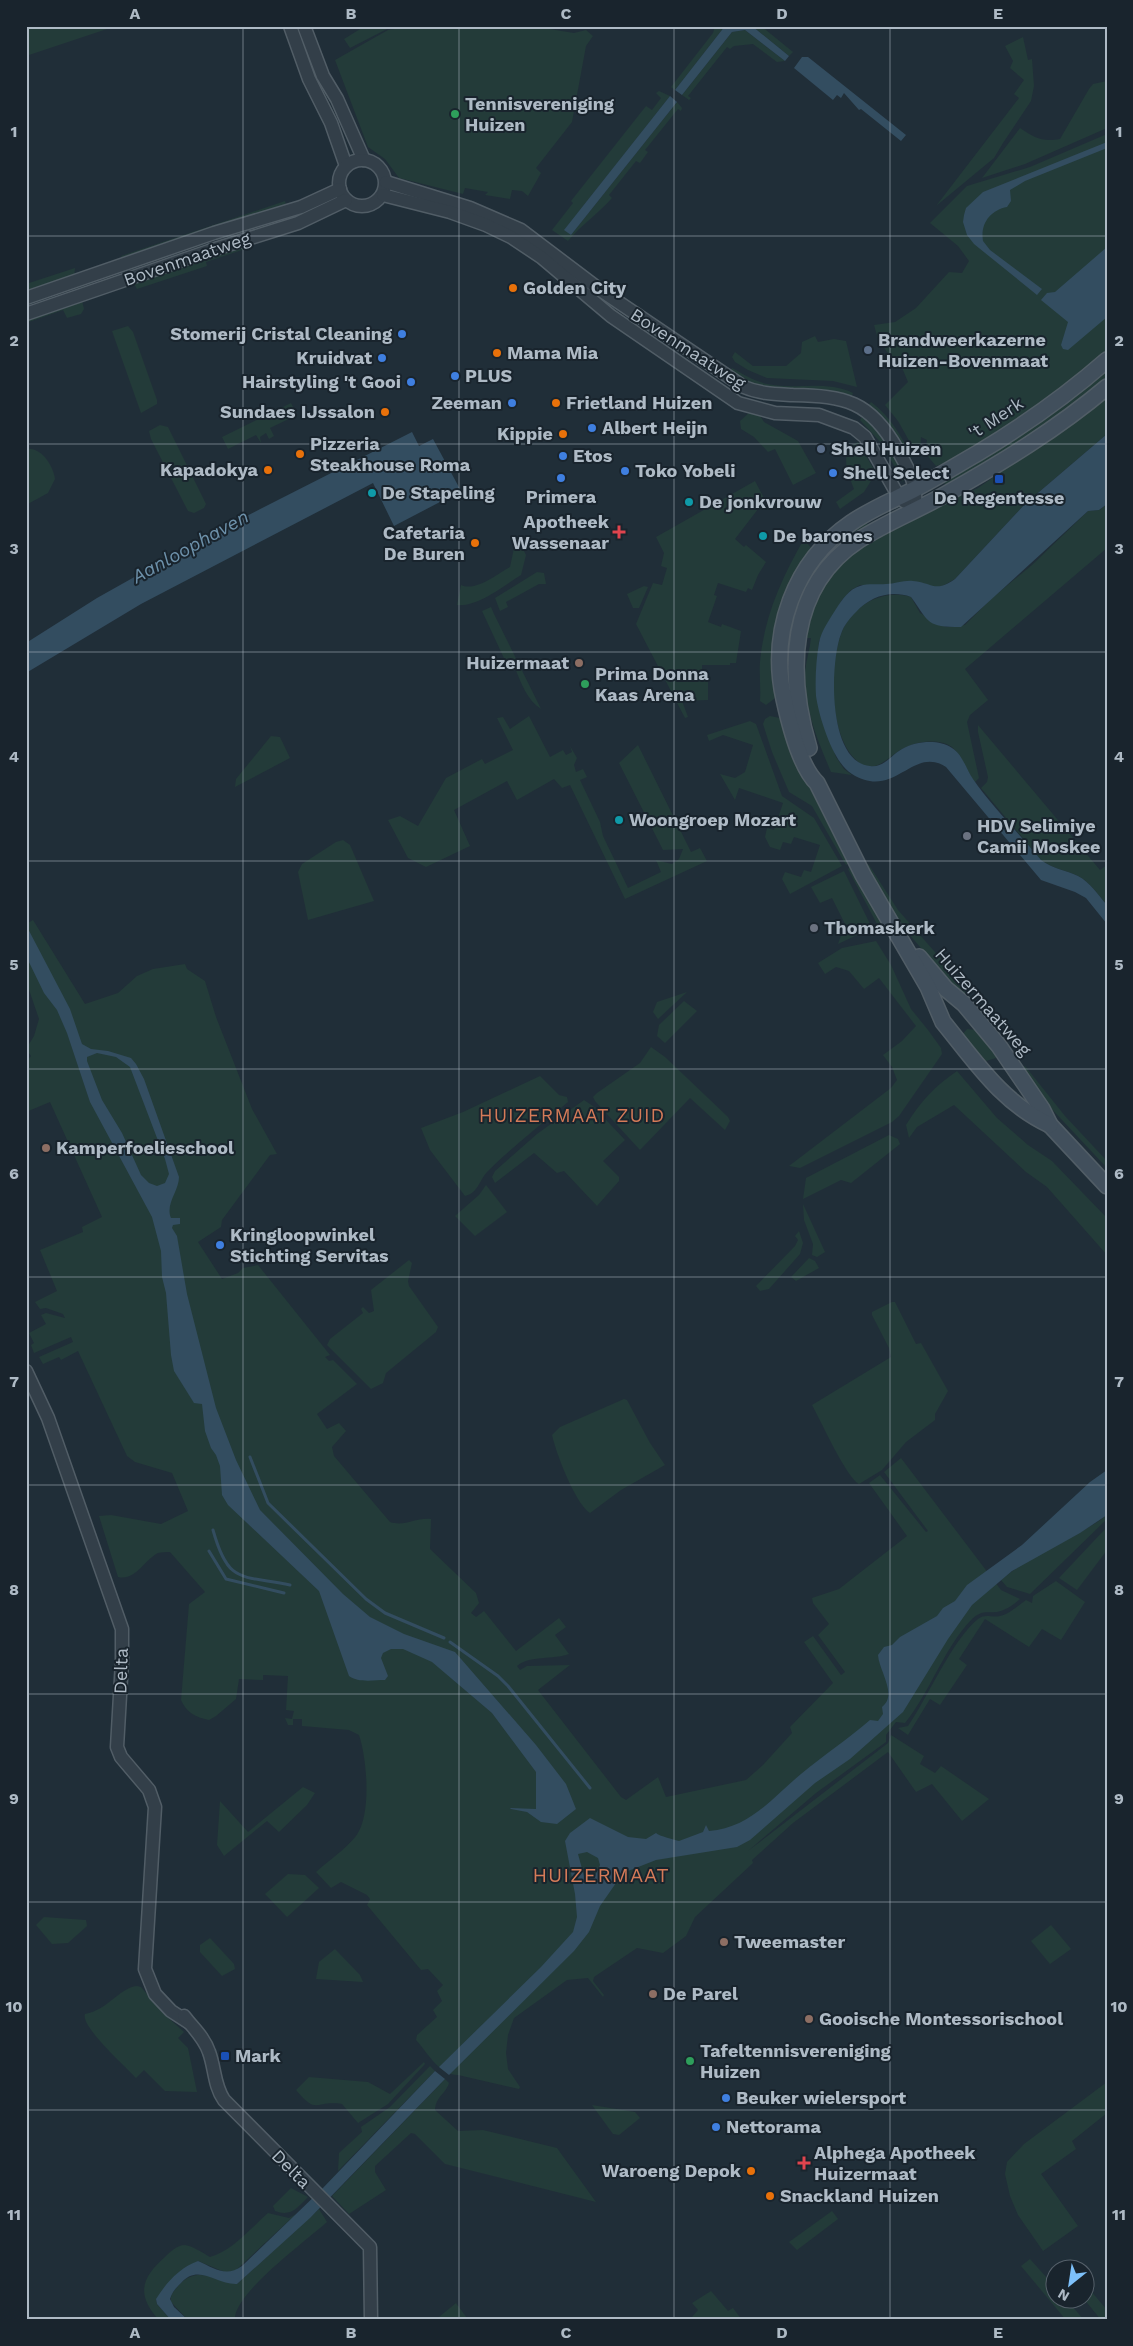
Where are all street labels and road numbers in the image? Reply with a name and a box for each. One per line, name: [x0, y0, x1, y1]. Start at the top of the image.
street label: Bovenmaatweg: [121, 227, 253, 290]
street label: Bovenmaatweg: [627, 304, 750, 394]
street label: 't Merk: [964, 392, 1027, 443]
street label: Huizermaatweg: [931, 944, 1036, 1060]
street label: Delta: [109, 1648, 132, 1694]
street label: Delta: [268, 2145, 315, 2192]

